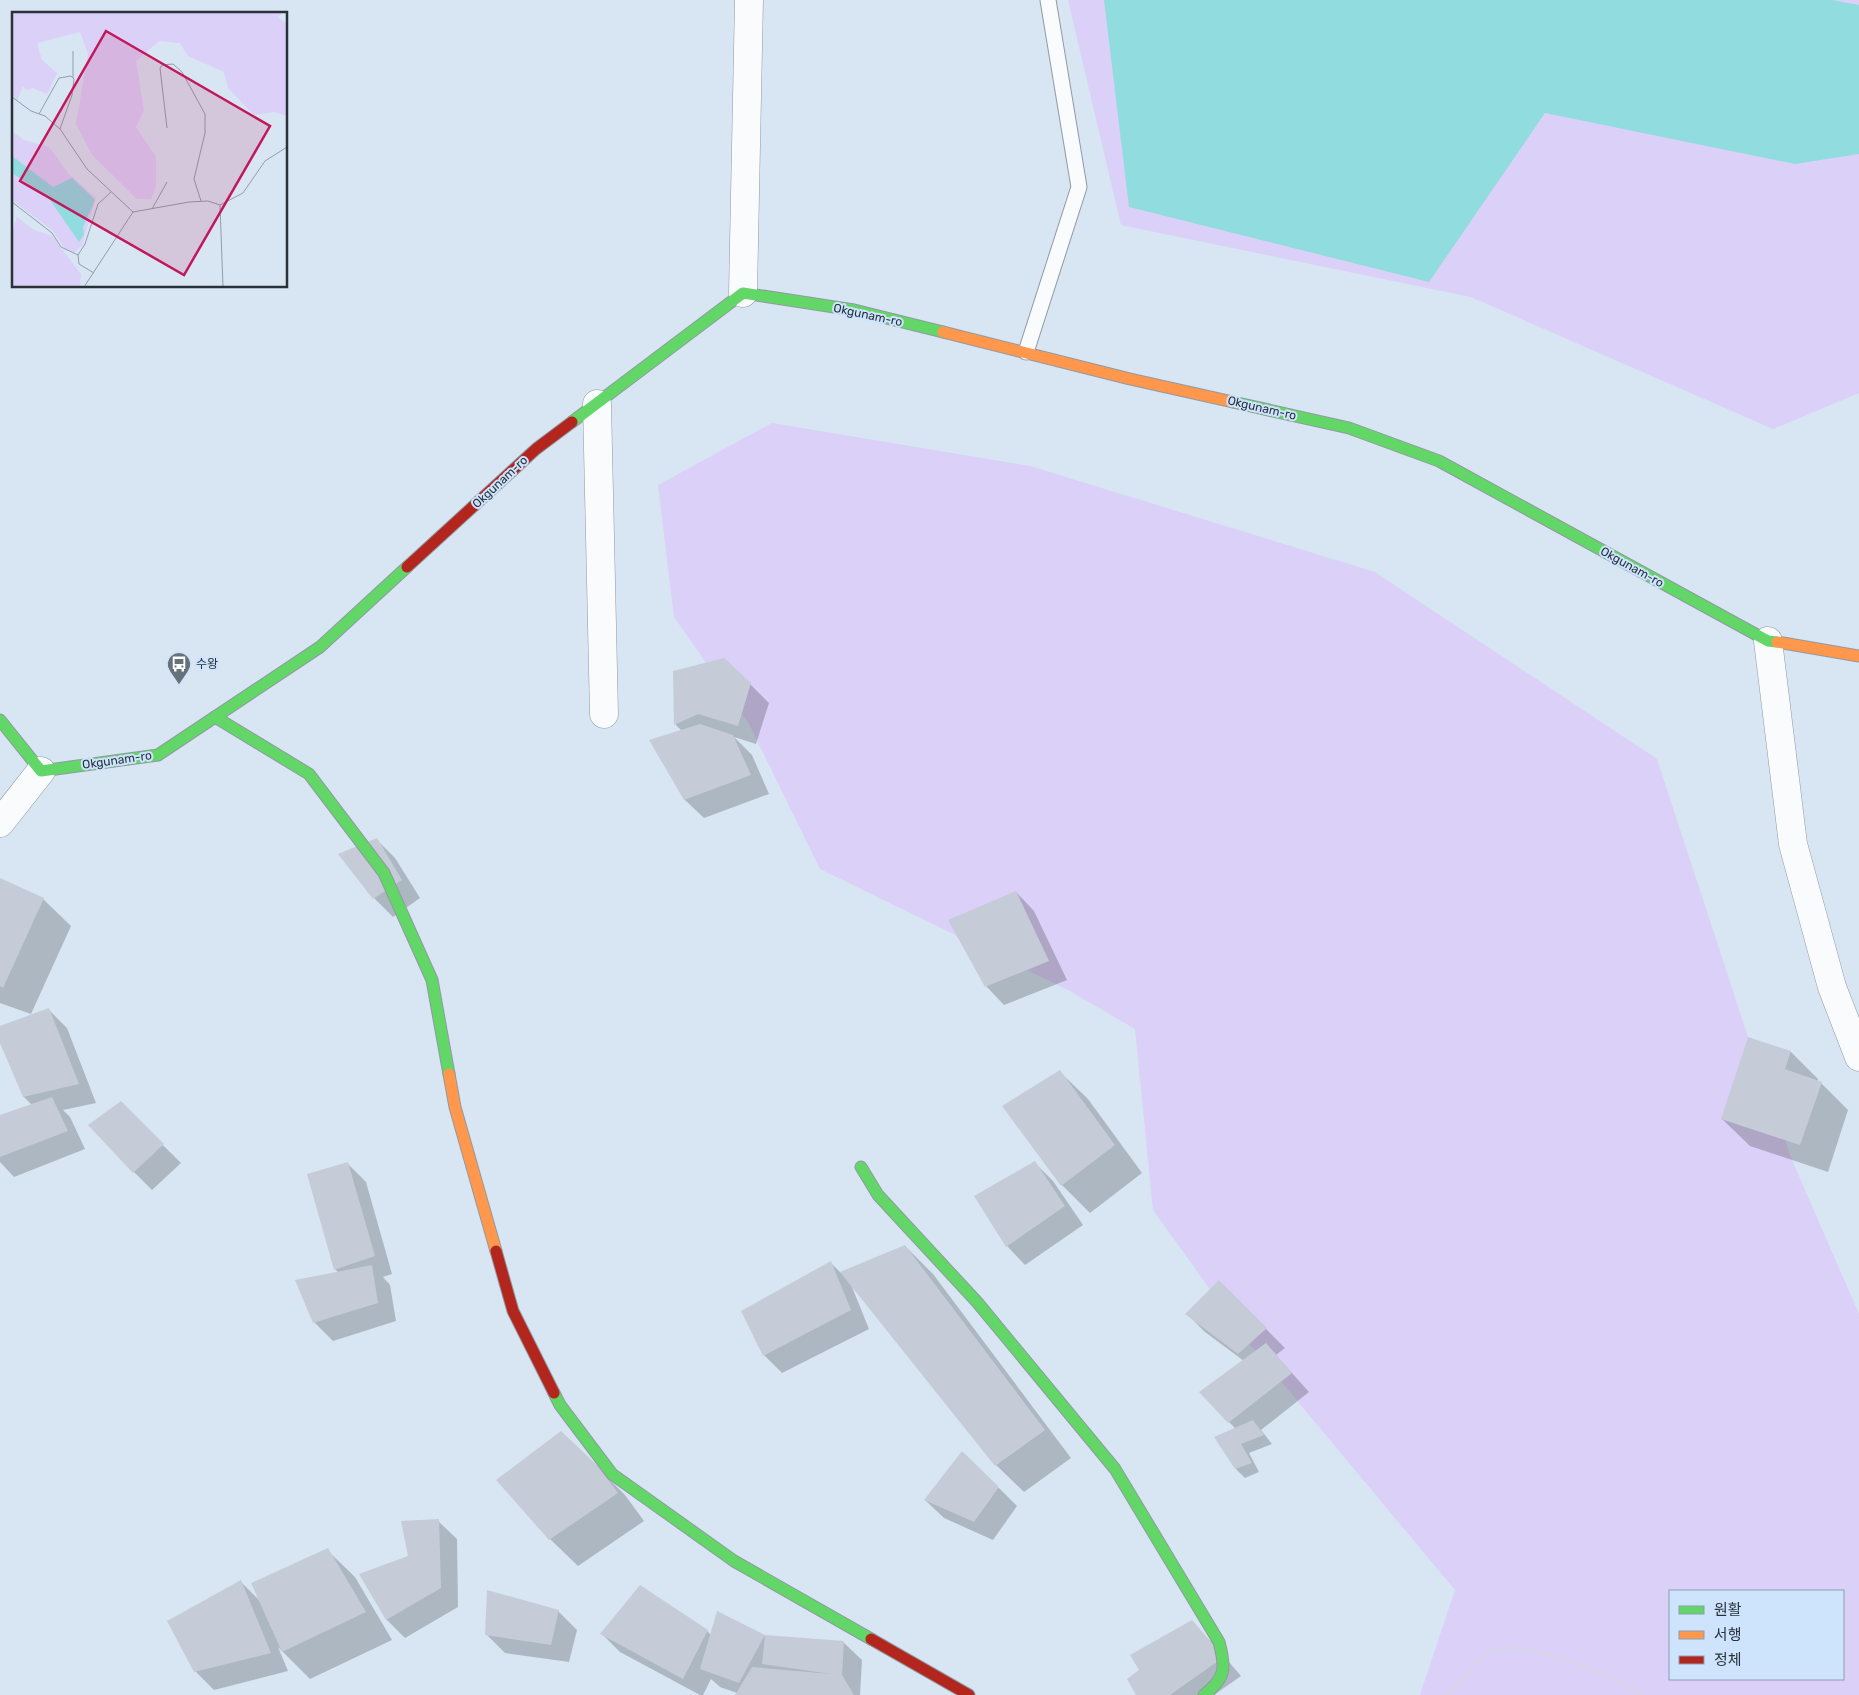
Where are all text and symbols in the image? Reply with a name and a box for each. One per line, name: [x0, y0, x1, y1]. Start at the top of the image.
inset map: [12, 12, 288, 288]
street label: Okgunam-ro: [832, 301, 904, 329]
street label: Okgunam-ro: [1226, 393, 1298, 423]
street label: Okgunam-ro: [470, 453, 530, 511]
street label: Okgunam-ro: [1598, 544, 1666, 590]
bus stop icon: 수왕: [166, 651, 192, 685]
place label: 수왕: [196, 657, 218, 671]
street label: Okgunam-ro: [81, 748, 153, 772]
legend: [1669, 1590, 1844, 1680]
text: 원활: [1714, 1601, 1742, 1619]
text: 서행: [1714, 1626, 1742, 1644]
text: 정체: [1714, 1651, 1742, 1669]

